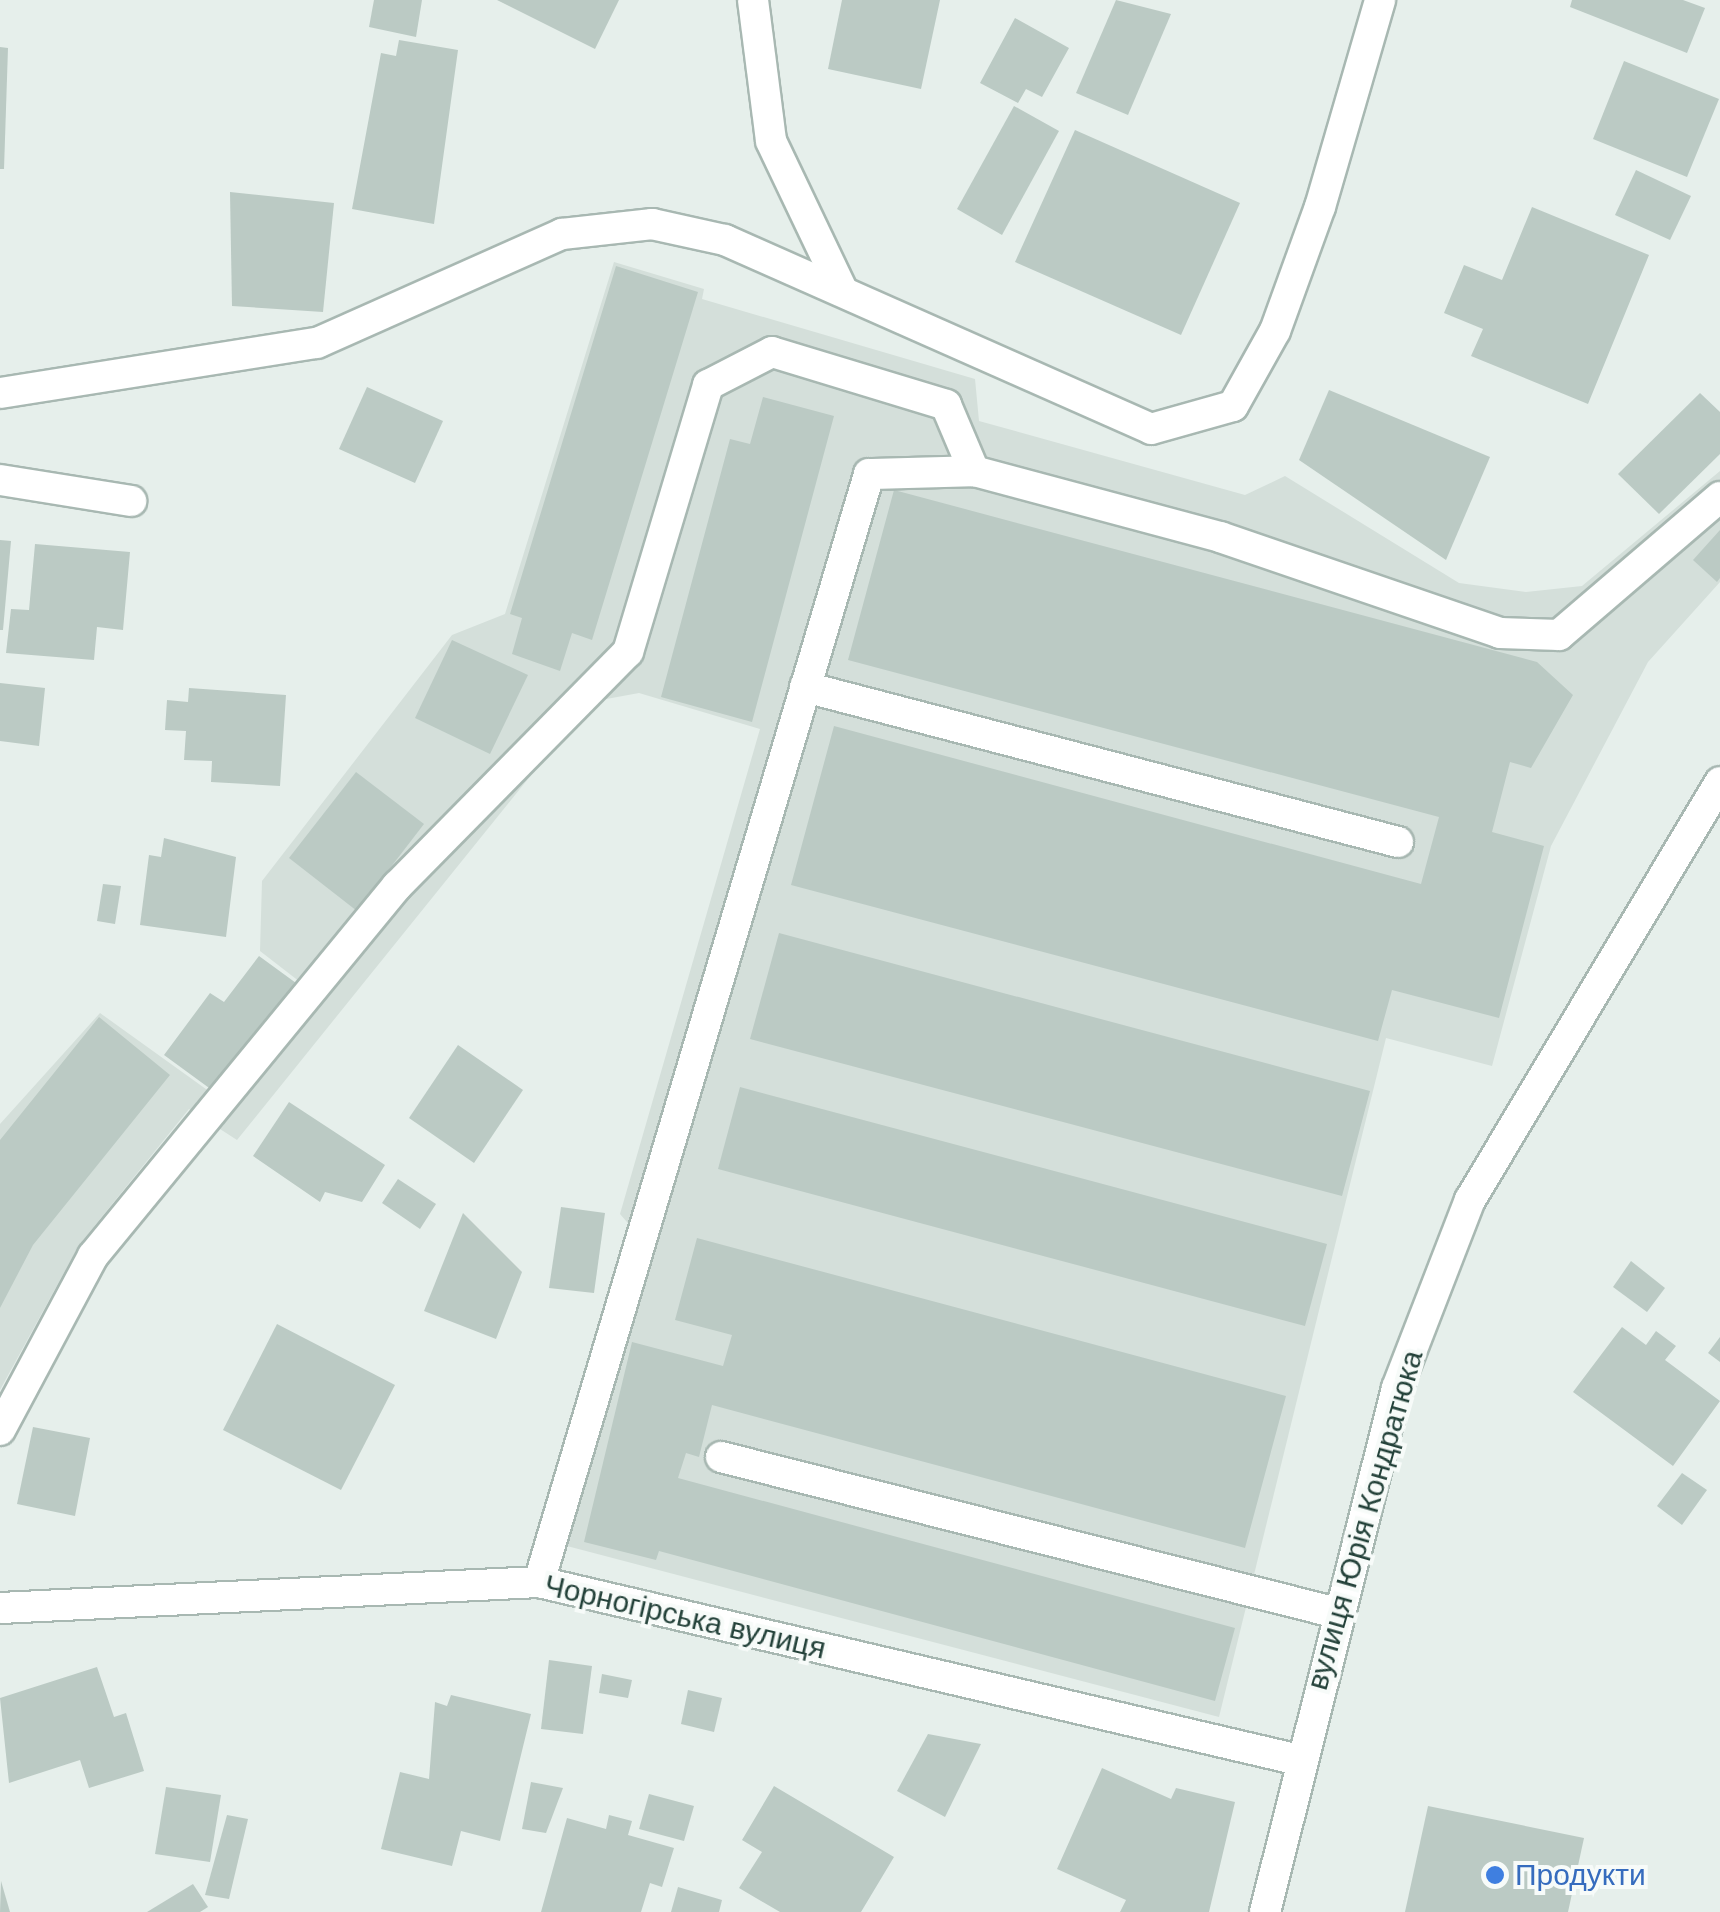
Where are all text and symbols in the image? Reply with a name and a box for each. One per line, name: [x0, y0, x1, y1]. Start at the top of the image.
street label: вулиця Юрія Кондратюка: [1299, 1346, 1431, 1694]
street label: Чорногірська вулиця: [541, 1567, 829, 1667]
place label: Продукти: [1515, 1857, 1646, 1893]
marker: Продукти: [1484, 1864, 1506, 1886]

